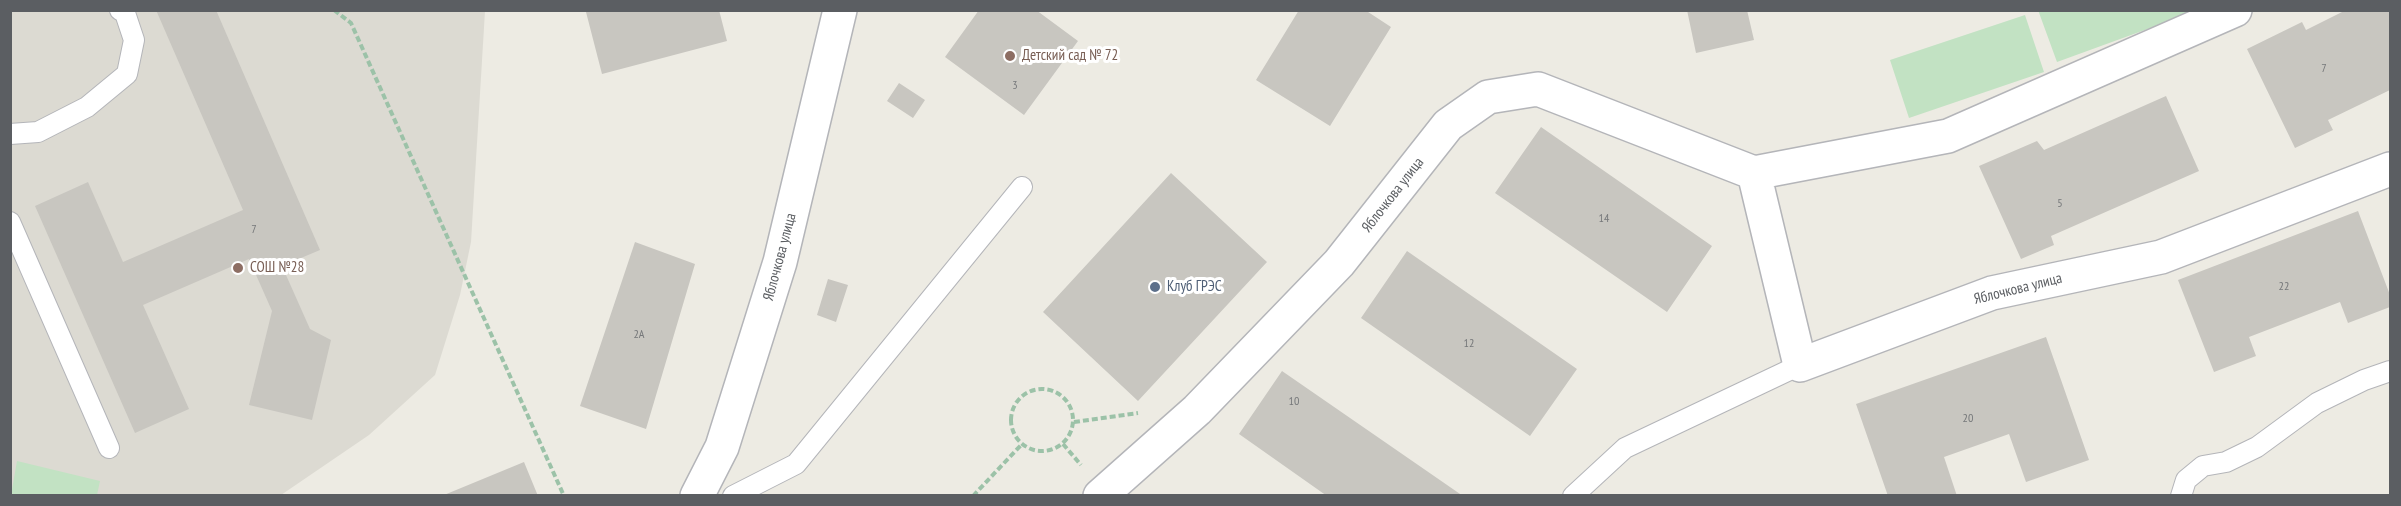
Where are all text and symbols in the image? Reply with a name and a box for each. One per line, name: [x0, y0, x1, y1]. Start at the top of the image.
place label: Детский сад № 72: [1022, 47, 1118, 65]
marker: Детский сад № 72: [1003, 49, 1017, 63]
house number: 7: [2321, 62, 2327, 76]
house number: 3: [1012, 79, 1018, 93]
street label: Яблочкова улица: [1358, 154, 1428, 236]
house number: 5: [2057, 197, 2063, 211]
street label: Яблочкова улица: [760, 211, 800, 303]
house number: 14: [1599, 212, 1609, 226]
house number: 7: [251, 223, 257, 237]
place label: СОШ №28: [250, 259, 304, 277]
marker: СОШ №28: [231, 261, 245, 275]
street label: Яблочкова улица: [1972, 269, 2064, 309]
place label: Клуб ГРЭС: [1167, 278, 1222, 296]
marker: Клуб ГРЭС: [1148, 280, 1162, 294]
house number: 22: [2279, 280, 2289, 294]
house number: 2А: [633, 328, 645, 342]
house number: 12: [1464, 337, 1474, 351]
house number: 10: [1289, 395, 1299, 409]
house number: 20: [1963, 412, 1973, 426]

